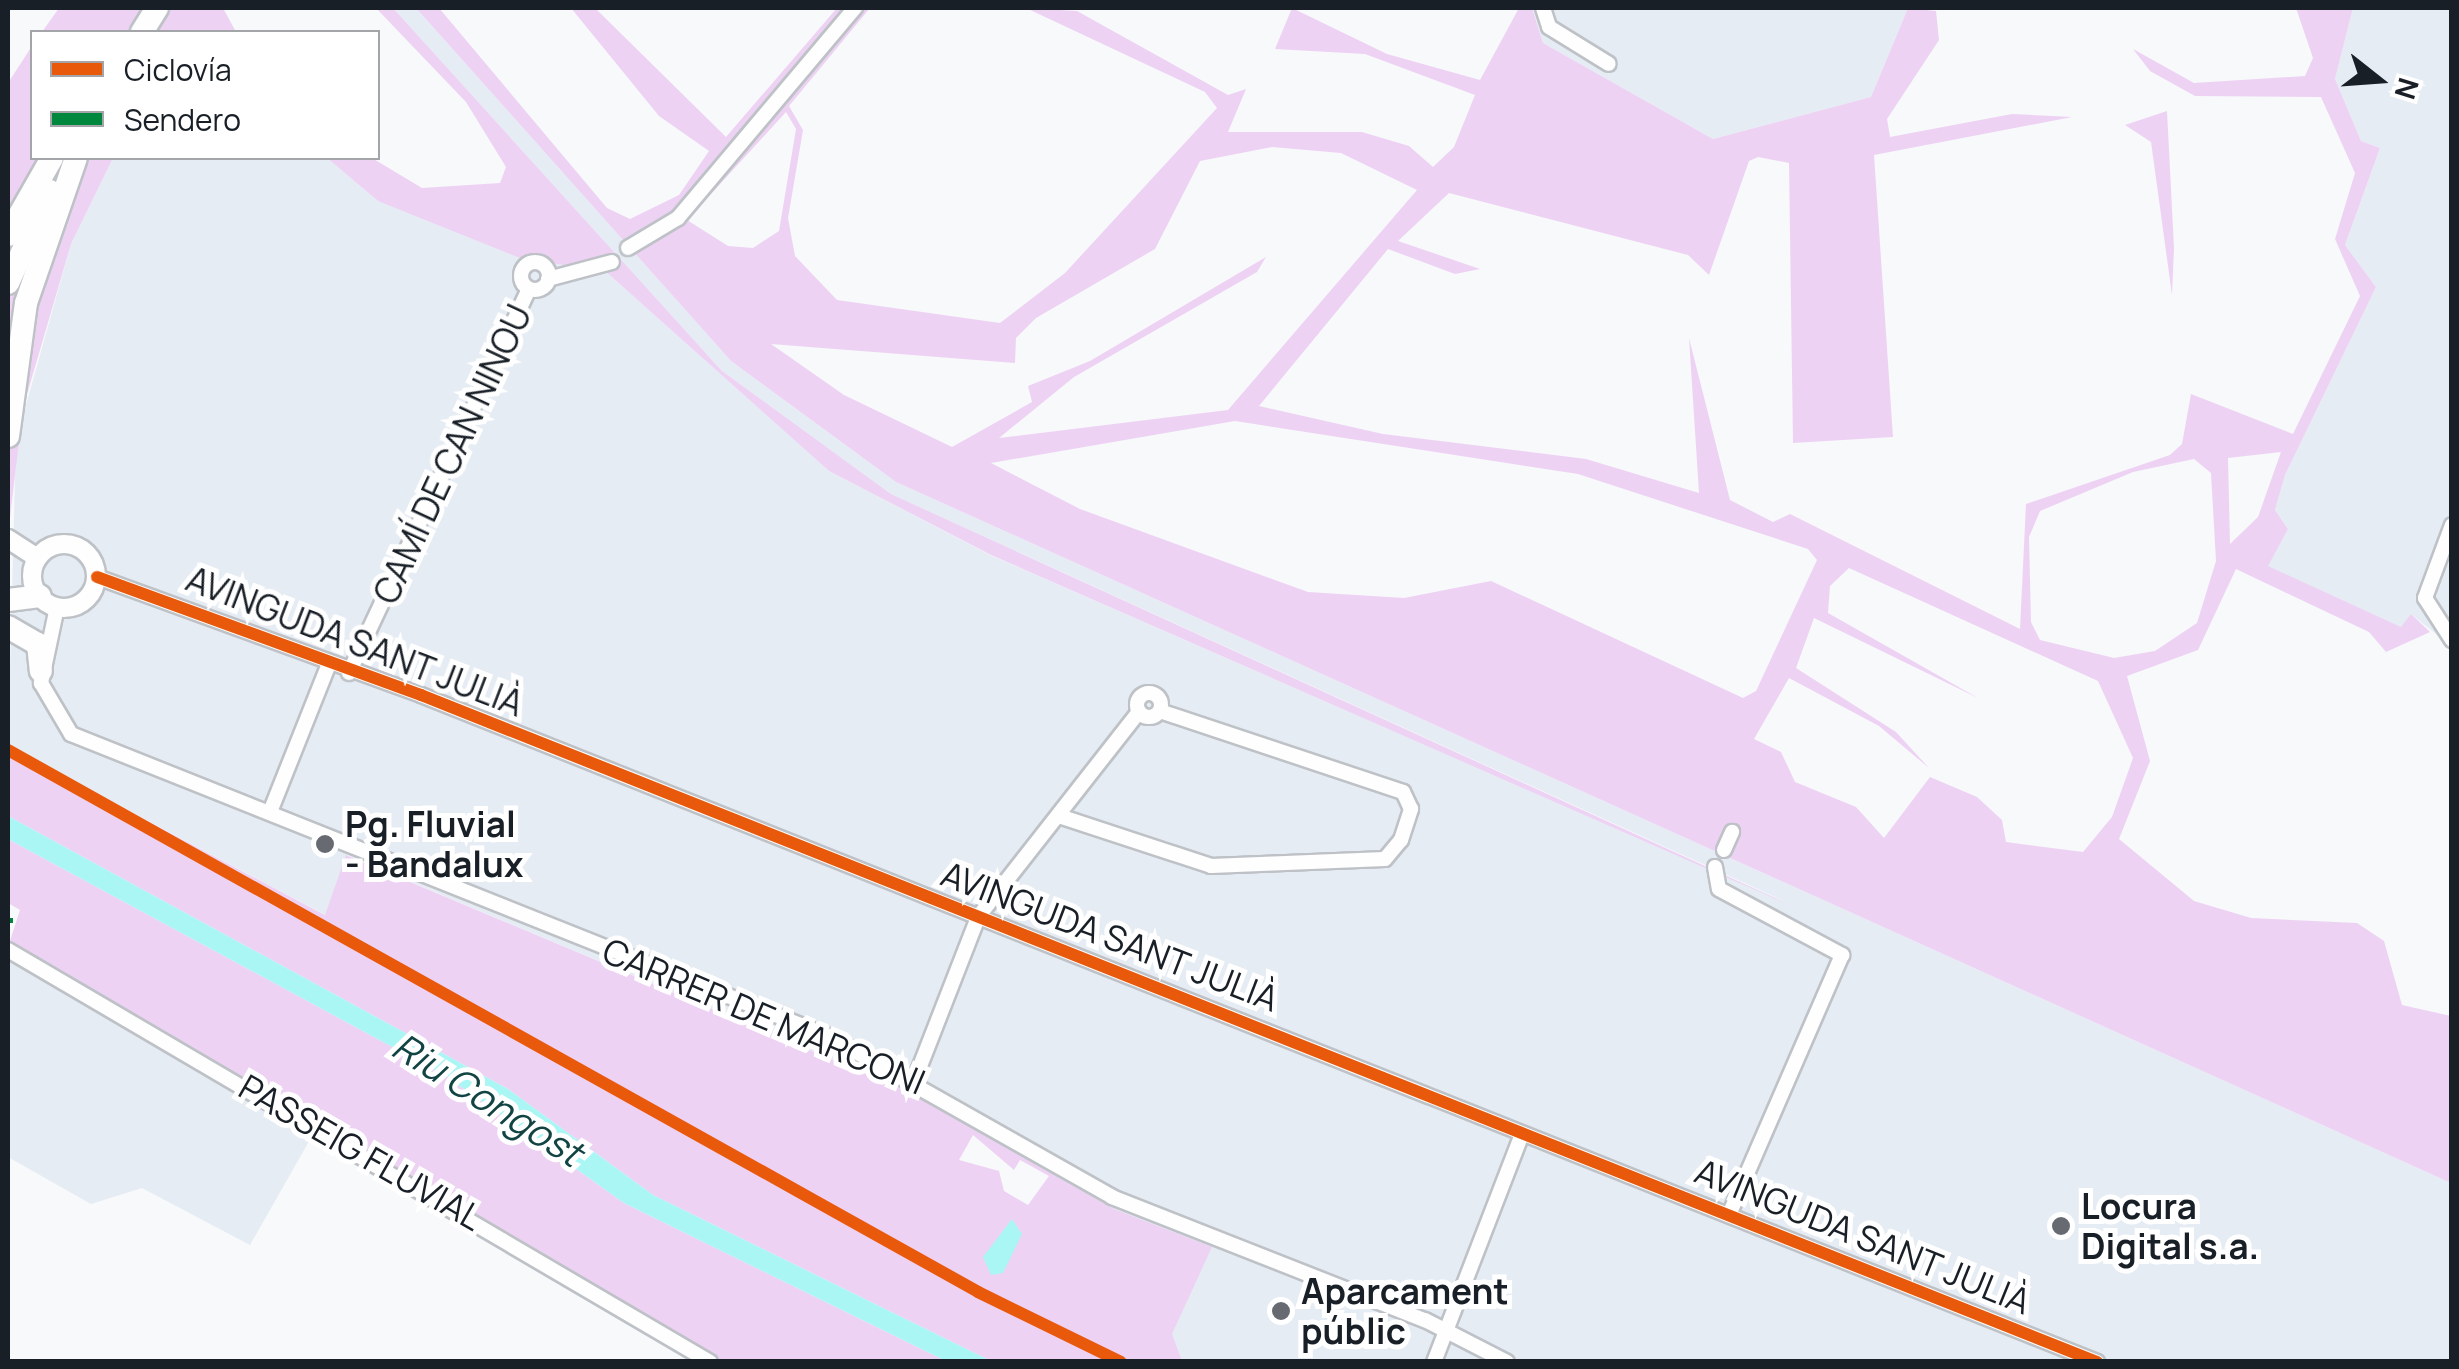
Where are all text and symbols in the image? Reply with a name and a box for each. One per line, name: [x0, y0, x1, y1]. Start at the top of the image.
legend: [30, 30, 380, 160]
north arrow: [2329, 30, 2429, 130]
text: Ciclovía: [124, 49, 232, 90]
text: N: [2387, 74, 2429, 104]
text: Sendero: [124, 99, 241, 140]
street label: CAMÍ DE CAN NINOU: [364, 298, 540, 610]
street label: AVINGUDA SANT JULIÀ: [180, 557, 530, 725]
place label: Pg. Fluvial - Bandalux: [345, 803, 523, 885]
marker: Pg. Fluvial - Bandalux: [314, 833, 336, 855]
street label: AVINGUDA SANT JULIÀ: [935, 852, 1285, 1020]
street label: CARRER DE MARCONI: [597, 929, 931, 1103]
water label: Riu Congost: [385, 1023, 591, 1175]
street label: PASSEIG FLUVIAL: [232, 1065, 490, 1239]
street label: AVINGUDA SANT JULIÀ: [1689, 1149, 2037, 1323]
place label: Locura Digital s.a.: [2081, 1185, 2259, 1267]
marker: Locura Digital s.a.: [2050, 1215, 2072, 1237]
place label: Aparcament públic: [1301, 1270, 1509, 1352]
marker: Aparcament públic: [1270, 1300, 1292, 1322]

